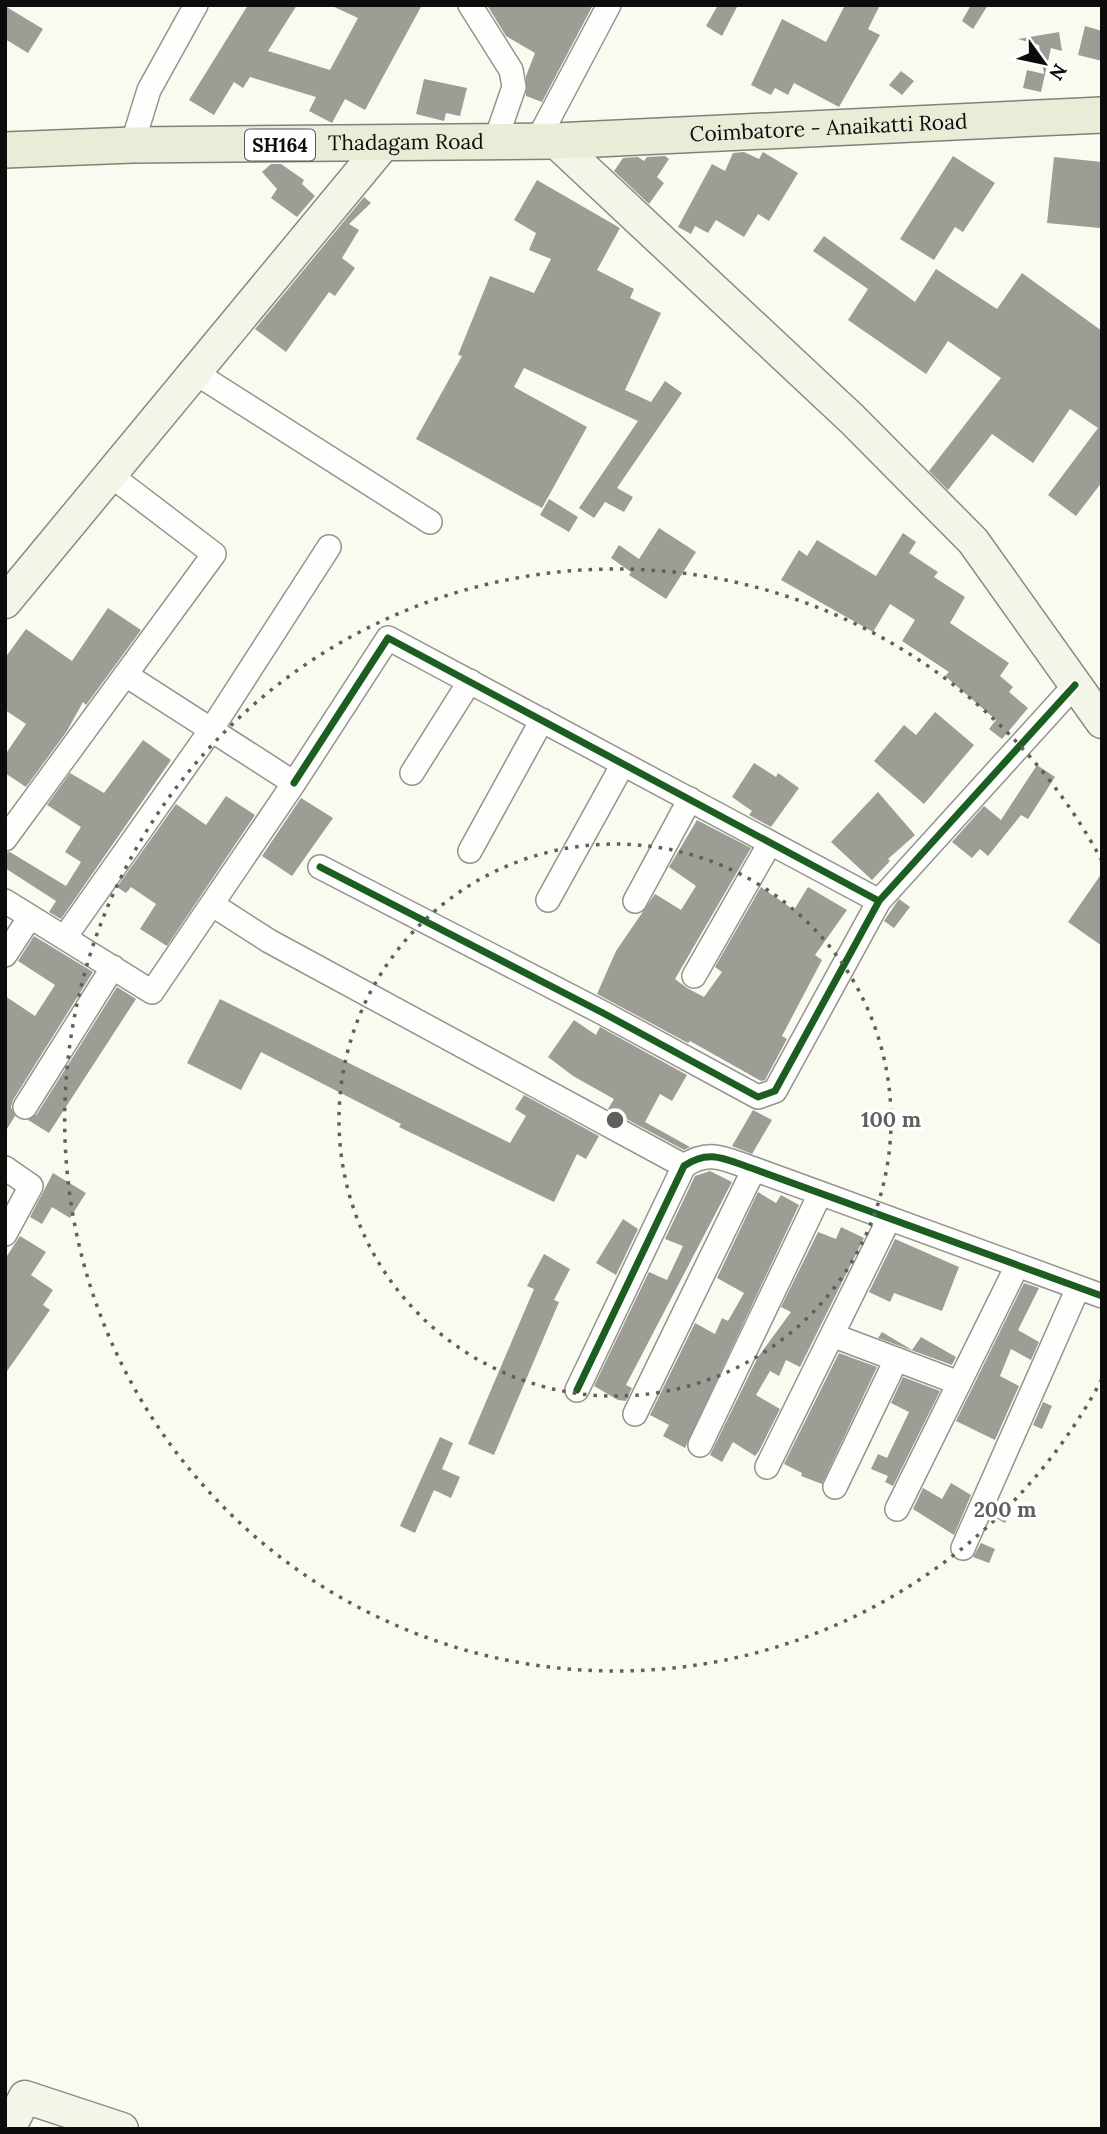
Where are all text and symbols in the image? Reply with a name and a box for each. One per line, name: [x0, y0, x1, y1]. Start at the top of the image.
north arrow: [1009, 28, 1079, 98]
text: N: [1044, 60, 1072, 85]
street label: Coimbatore - Anaikatti Road: [689, 107, 968, 148]
street label: Thadagam Road: [328, 128, 484, 156]
road number: SH164: [245, 130, 315, 160]
text: 100 m: [861, 1106, 921, 1133]
centre of rings: [603, 1108, 627, 1132]
text: 200 m: [974, 1496, 1036, 1523]

